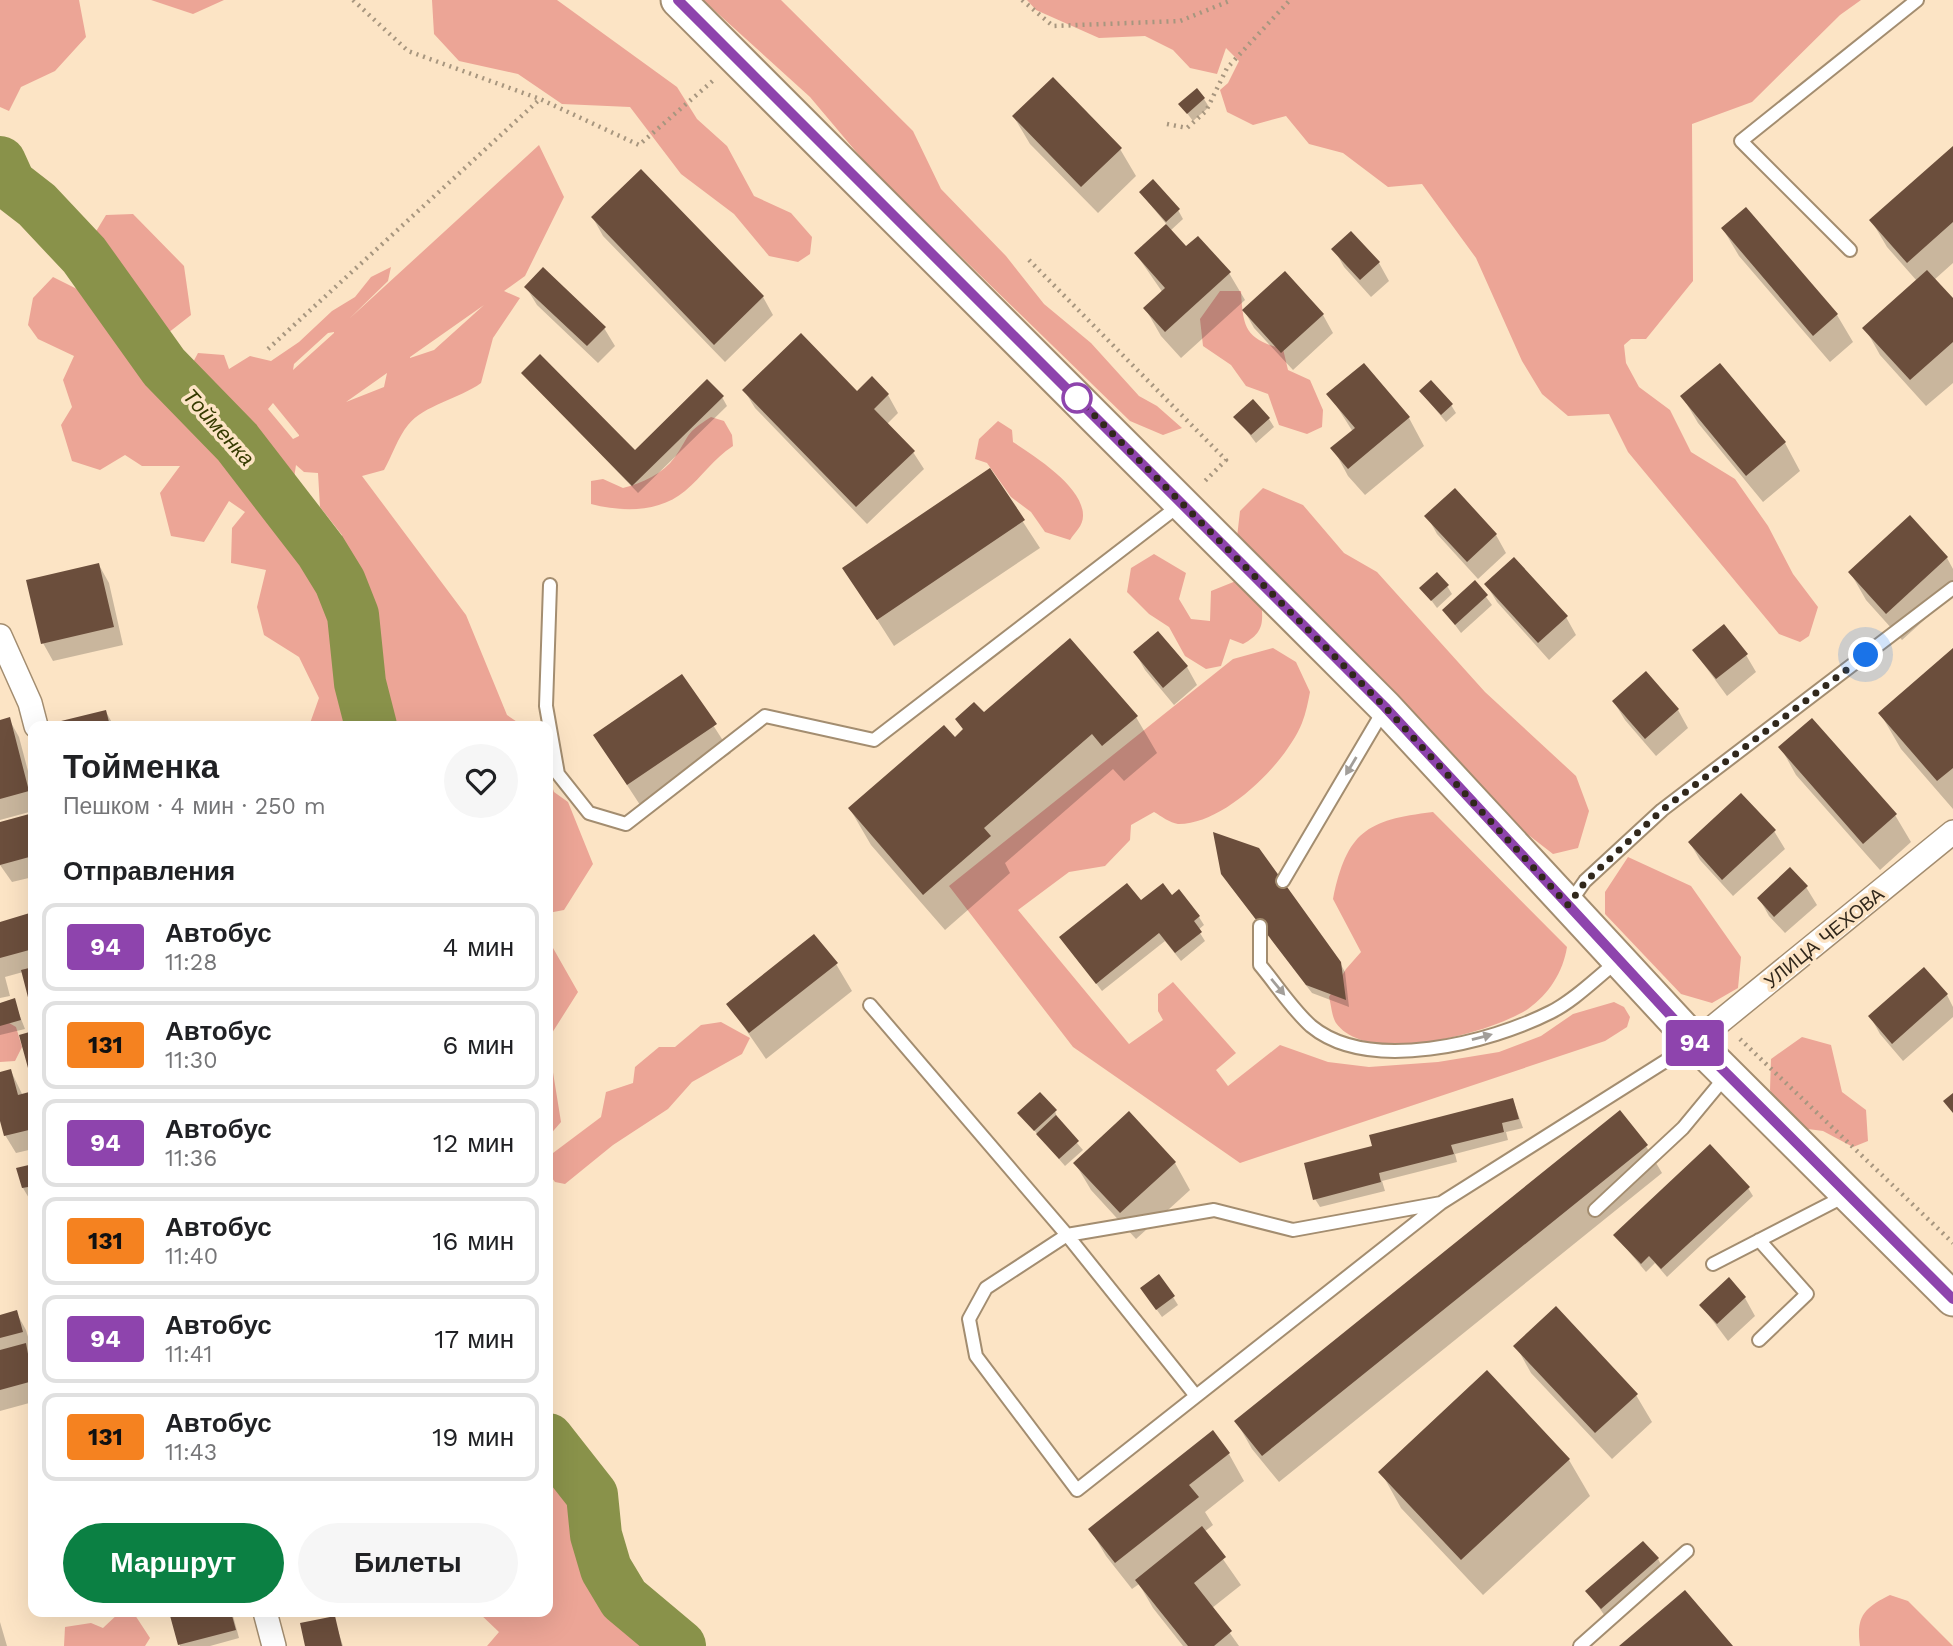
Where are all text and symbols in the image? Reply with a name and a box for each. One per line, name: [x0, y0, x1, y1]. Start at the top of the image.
water label: Тойменка: [178, 383, 260, 471]
unlabelled marker: [1062, 383, 1092, 413]
your location: [1848, 637, 1883, 672]
button: heart: [444, 744, 518, 818]
text: Тойменка: [63, 747, 219, 786]
one-way arrow: [1344, 756, 1357, 775]
text: Пешком · 4 мин · 250 m: [63, 793, 326, 820]
text: Отправления: [63, 856, 235, 886]
street label: УЛИЦА ЧЕХОВА: [1759, 882, 1889, 993]
text: Автобус: [165, 918, 272, 948]
text: 4 мин: [442, 932, 514, 962]
text: 94: [90, 933, 121, 961]
text: 11:28: [165, 949, 217, 976]
one-way arrow: [1271, 978, 1286, 996]
text: Автобус: [165, 1016, 272, 1046]
line badge: 94: [1664, 1020, 1726, 1066]
text: 94: [1680, 1029, 1710, 1057]
text: 6 мин: [443, 1030, 514, 1060]
text: 131: [88, 1031, 123, 1059]
one-way arrow: [1471, 1032, 1492, 1042]
text: 11:30: [165, 1047, 217, 1074]
text: Автобус: [165, 1114, 272, 1144]
text: 12 мин: [433, 1128, 514, 1158]
text: 94: [90, 1129, 121, 1157]
text: 11:36: [165, 1145, 217, 1172]
text: Автобус: [165, 1212, 272, 1242]
text: 16 мин: [432, 1226, 514, 1256]
text: 131: [88, 1227, 123, 1255]
text: 11:40: [165, 1243, 218, 1270]
text: Автобус: [165, 1310, 272, 1340]
text: 17 мин: [434, 1324, 514, 1354]
text: 94: [90, 1325, 121, 1353]
text: 11:41: [165, 1341, 212, 1368]
text: Автобус: [165, 1408, 272, 1438]
text: 19 мин: [432, 1422, 514, 1452]
text: 131: [88, 1423, 123, 1451]
text: 11:43: [165, 1439, 217, 1466]
button: Маршрут: [63, 1523, 284, 1603]
button: Билеты: [298, 1523, 518, 1603]

